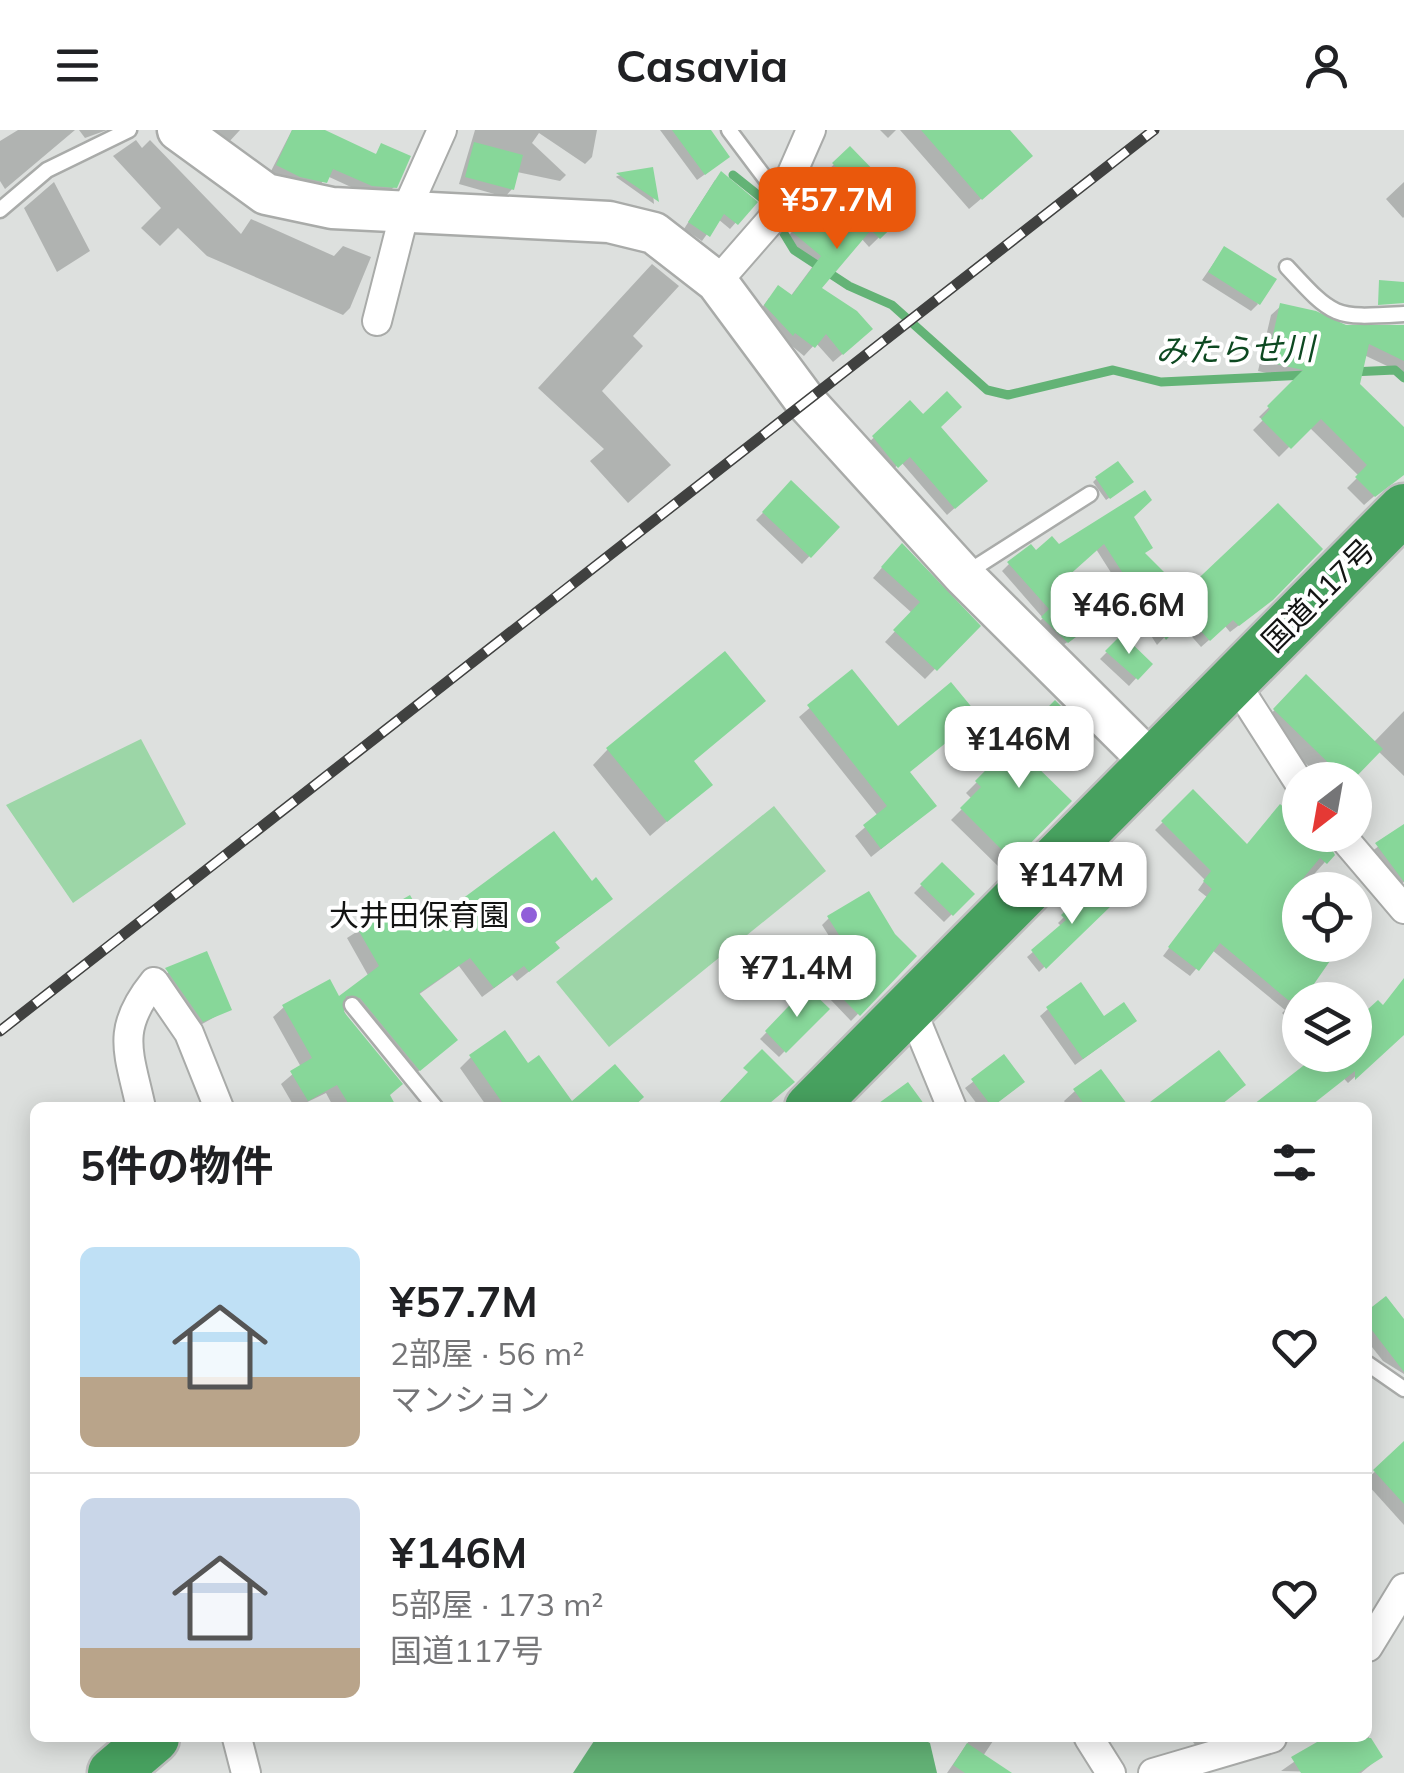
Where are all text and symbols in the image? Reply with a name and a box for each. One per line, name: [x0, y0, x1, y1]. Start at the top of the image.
text: Casavia: [616, 37, 788, 93]
icon: menu: [50, 38, 105, 93]
icon: person: [1299, 38, 1354, 93]
pin: ¥57.7M: [756, 167, 918, 252]
text: ¥57.7M: [781, 179, 893, 219]
water label: みたらせ川: [1155, 328, 1318, 370]
street label: 国道117号: [1254, 531, 1382, 659]
pin: ¥46.6M: [1048, 572, 1210, 657]
text: ¥46.6M: [1073, 584, 1185, 624]
pin: ¥146M: [949, 706, 1089, 791]
text: ¥146M: [967, 718, 1071, 758]
north arrow: [1282, 762, 1372, 852]
map controls: [1282, 762, 1372, 1072]
pin: ¥147M: [1002, 842, 1142, 927]
text: ¥147M: [1020, 854, 1124, 894]
button: locate: [1282, 872, 1372, 962]
place label: 大井田保育園: [329, 896, 509, 934]
marker: 大井田保育園: [518, 904, 540, 926]
pin: ¥71.4M: [716, 935, 878, 1020]
text: ¥71.4M: [741, 947, 853, 987]
button: layers: [1282, 982, 1372, 1072]
icon: filters: [1267, 1135, 1322, 1190]
text: 5件の物件: [80, 1139, 273, 1192]
text: ¥57.7M: [390, 1275, 538, 1328]
icon: home: [160, 1287, 280, 1407]
icon: heart: [1267, 1320, 1322, 1375]
text: 2部屋 · 56 m²: [390, 1333, 584, 1373]
text: マンション: [390, 1379, 550, 1419]
text: ¥146M: [390, 1526, 527, 1579]
icon: home: [160, 1538, 280, 1658]
icon: heart: [1267, 1571, 1322, 1626]
text: 5部屋 · 173 m²: [390, 1584, 604, 1624]
text: 国道117号: [390, 1630, 544, 1670]

